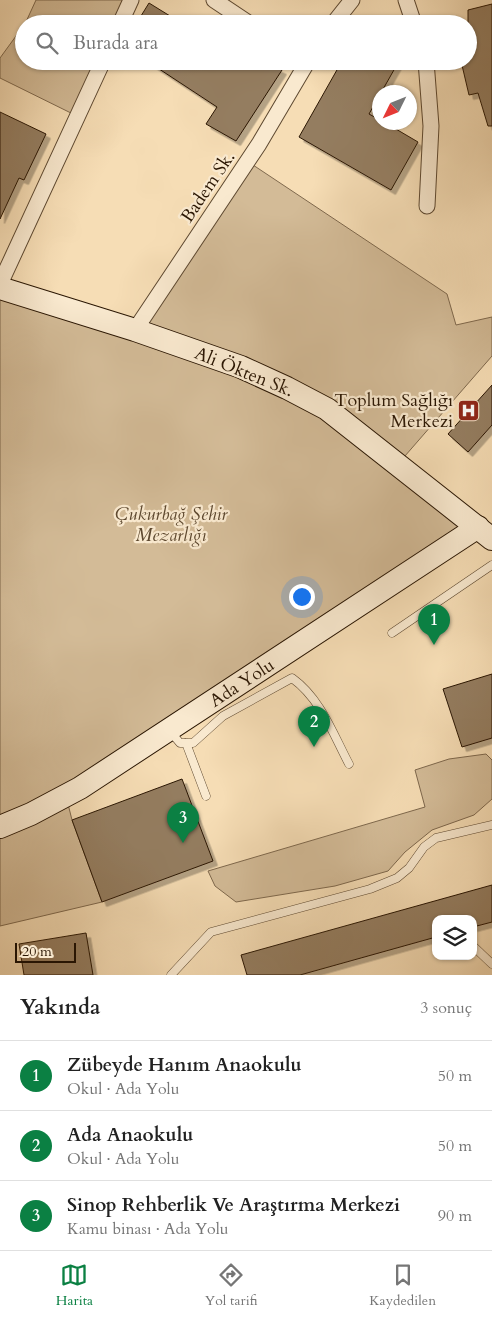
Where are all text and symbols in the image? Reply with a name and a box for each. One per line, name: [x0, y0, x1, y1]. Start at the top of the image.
search box: [15, 15, 477, 70]
icon: search: [33, 29, 61, 57]
text: Burada ara: [73, 30, 158, 56]
north arrow: [372, 85, 417, 130]
street label: Badem Sk.: [175, 146, 241, 228]
street label: Ali Ökten Sk.: [191, 341, 297, 403]
place label: Toplum Sağlığı Merkezi: [334, 388, 453, 434]
hospital icon: Toplum Sağlığı Merkezi: [457, 398, 481, 422]
park label: Çukurbağ Şehir Mezarlığı: [115, 502, 228, 548]
your location: [289, 584, 315, 610]
pin: 1: [418, 604, 450, 645]
street label: Ada Yolu: [205, 653, 279, 713]
pin: 2: [298, 706, 330, 747]
pin: 3: [167, 802, 199, 843]
map controls: [432, 915, 477, 960]
button: layers: [432, 915, 477, 960]
scale bar: [15, 940, 76, 963]
text: 20 m: [22, 942, 52, 961]
text: Yakında: [20, 993, 100, 1022]
text: 3 sonuç: [420, 997, 472, 1019]
text: Zübeyde Hanım Anaokulu: [67, 1052, 302, 1078]
text: 1: [32, 1065, 40, 1087]
text: 50 m: [438, 1065, 472, 1087]
text: Okul · Ada Yolu: [67, 1078, 179, 1100]
text: Ada Anaokulu: [67, 1122, 193, 1148]
text: 2: [32, 1135, 40, 1157]
text: 50 m: [438, 1135, 472, 1157]
text: Okul · Ada Yolu: [67, 1148, 179, 1170]
text: Sinop Rehberlik Ve Araştırma Merkezi: [67, 1192, 400, 1218]
text: 3: [32, 1205, 40, 1227]
text: 90 m: [438, 1205, 472, 1227]
text: Kamu binası · Ada Yolu: [67, 1218, 229, 1240]
tab: Harita: [56, 1261, 93, 1310]
tab: Yol tarifi: [205, 1261, 258, 1310]
tab: Kaydedilen: [369, 1261, 436, 1310]

